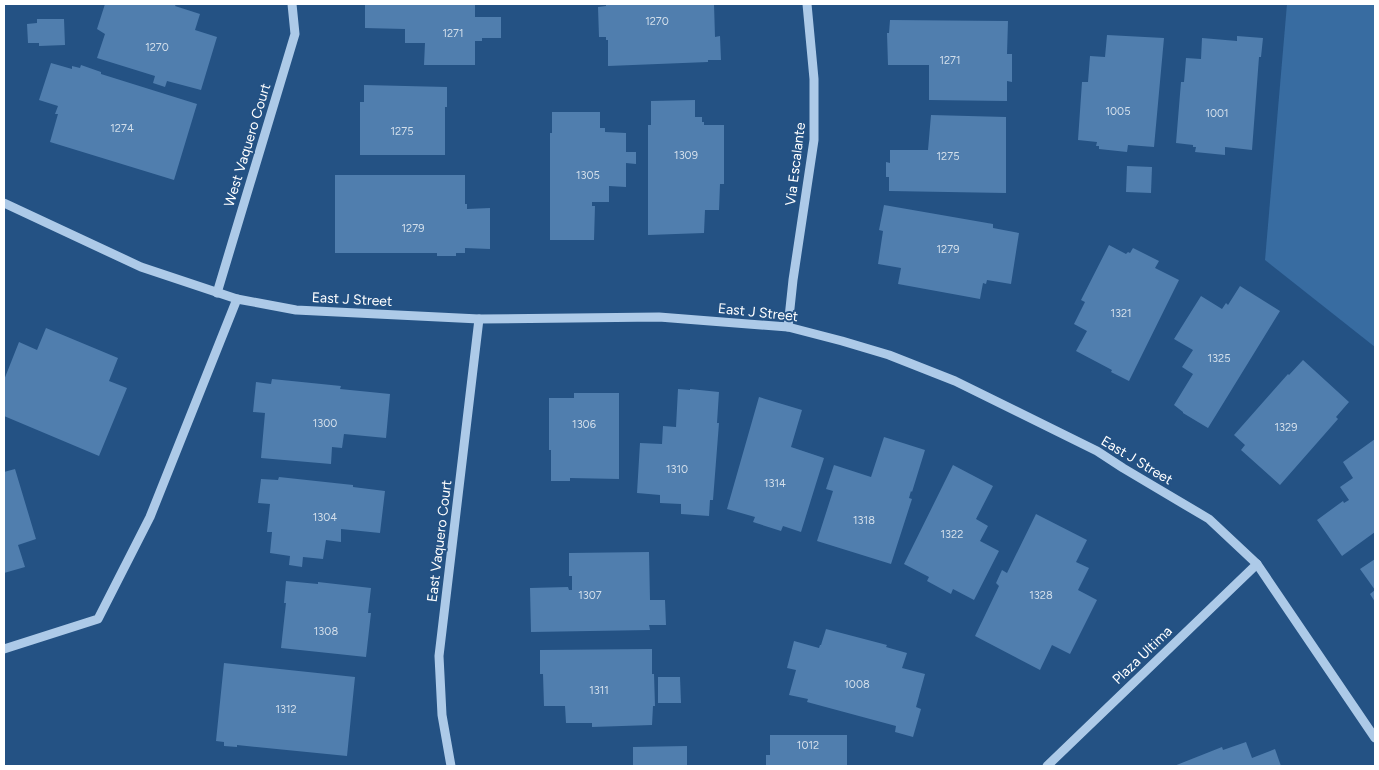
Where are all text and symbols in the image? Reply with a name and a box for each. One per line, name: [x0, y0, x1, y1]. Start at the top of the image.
house number: 1270: [645, 15, 669, 28]
house number: 1271: [442, 27, 464, 40]
house number: 1270: [145, 41, 169, 54]
house number: 1271: [939, 54, 961, 67]
street label: West Vaquero Court: [221, 81, 274, 209]
house number: 1005: [1106, 105, 1130, 118]
house number: 1001: [1205, 107, 1229, 120]
street label: Via Escalante: [782, 121, 809, 207]
house number: 1274: [110, 122, 134, 135]
house number: 1275: [391, 125, 413, 138]
house number: 1309: [674, 149, 698, 162]
house number: 1275: [937, 150, 959, 163]
house number: 1305: [576, 169, 600, 182]
house number: 1279: [402, 222, 424, 235]
house number: 1279: [937, 243, 959, 256]
street label: East J Street: [311, 289, 393, 310]
street label: East J Street: [717, 300, 799, 325]
house number: 1321: [1110, 307, 1132, 320]
house number: 1325: [1207, 352, 1231, 365]
house number: 1300: [313, 417, 337, 430]
house number: 1306: [572, 418, 596, 431]
house number: 1329: [1275, 421, 1297, 434]
street label: East J Street: [1098, 432, 1176, 488]
house number: 1310: [666, 463, 688, 476]
house number: 1314: [764, 477, 786, 490]
street label: East Vaquero Court: [424, 479, 455, 603]
house number: 1304: [313, 511, 337, 524]
house number: 1318: [853, 514, 875, 527]
house number: 1322: [941, 528, 963, 541]
house number: 1307: [578, 589, 602, 602]
house number: 1328: [1029, 589, 1053, 602]
street label: Plaza Ultima: [1109, 623, 1176, 688]
house number: 1308: [314, 625, 338, 638]
house number: 1008: [844, 678, 870, 691]
house number: 1311: [589, 684, 609, 697]
house number: 1312: [275, 703, 297, 716]
house number: 1012: [797, 739, 819, 752]

